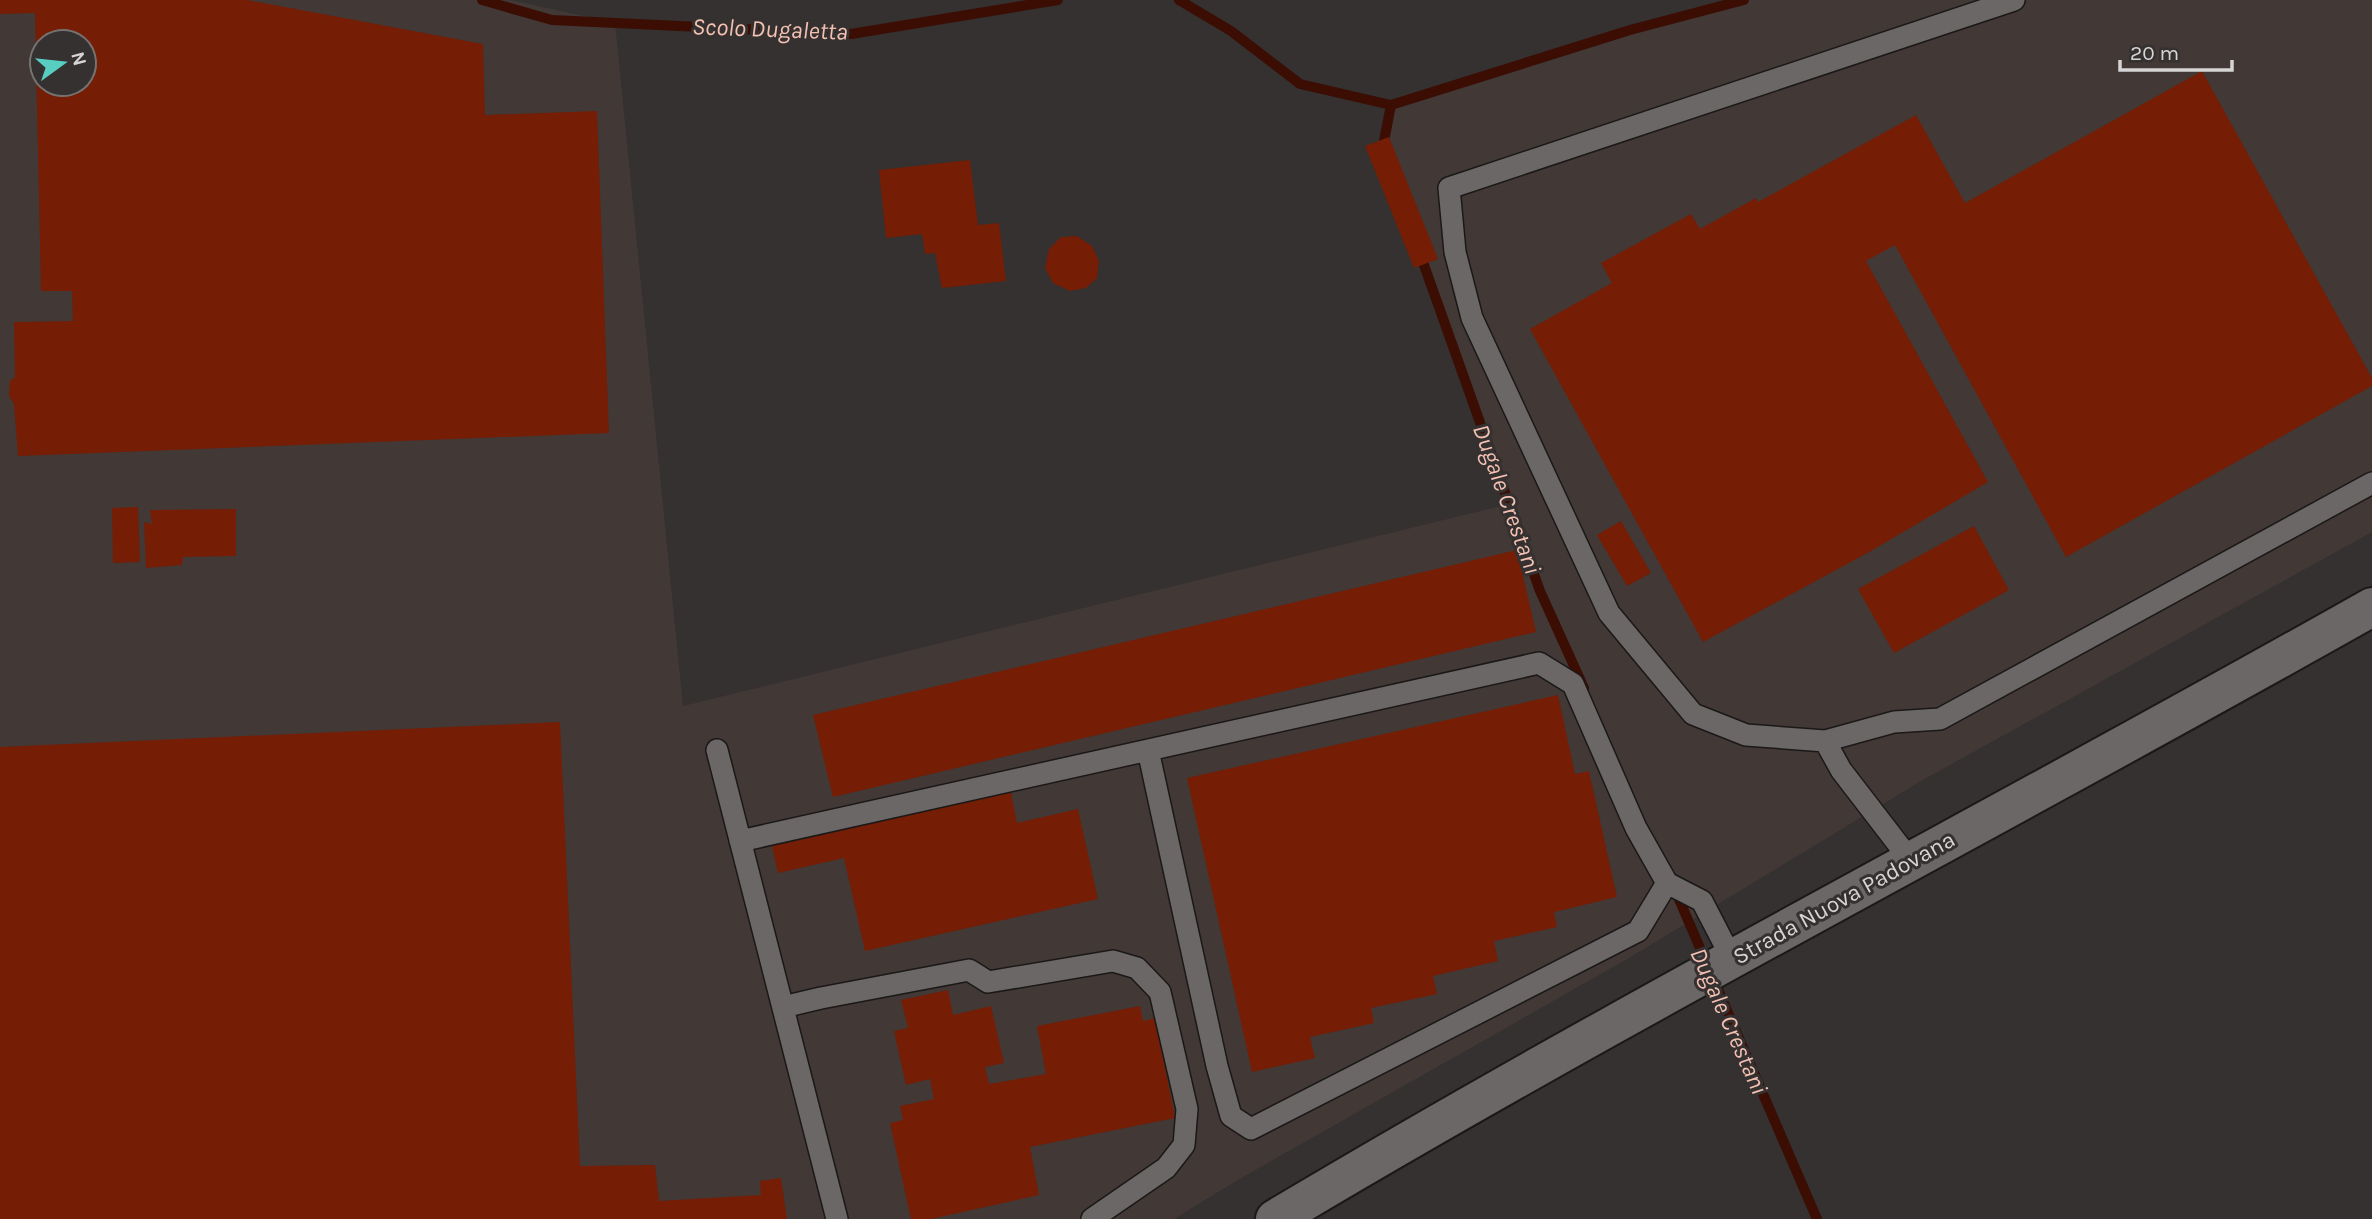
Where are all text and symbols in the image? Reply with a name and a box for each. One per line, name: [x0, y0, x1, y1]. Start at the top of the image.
water label: Scolo Dugaletta: [692, 12, 848, 46]
north arrow: [28, 28, 98, 98]
scale bar: [2120, 28, 2232, 72]
text: 20 m: [2130, 41, 2179, 65]
text: N: [66, 49, 91, 68]
water label: Dugale Crestani: [1467, 420, 1547, 578]
street label: Strada Nuova Padovana: [1728, 826, 1960, 970]
water label: Dugale Crestani: [1684, 943, 1774, 1099]

